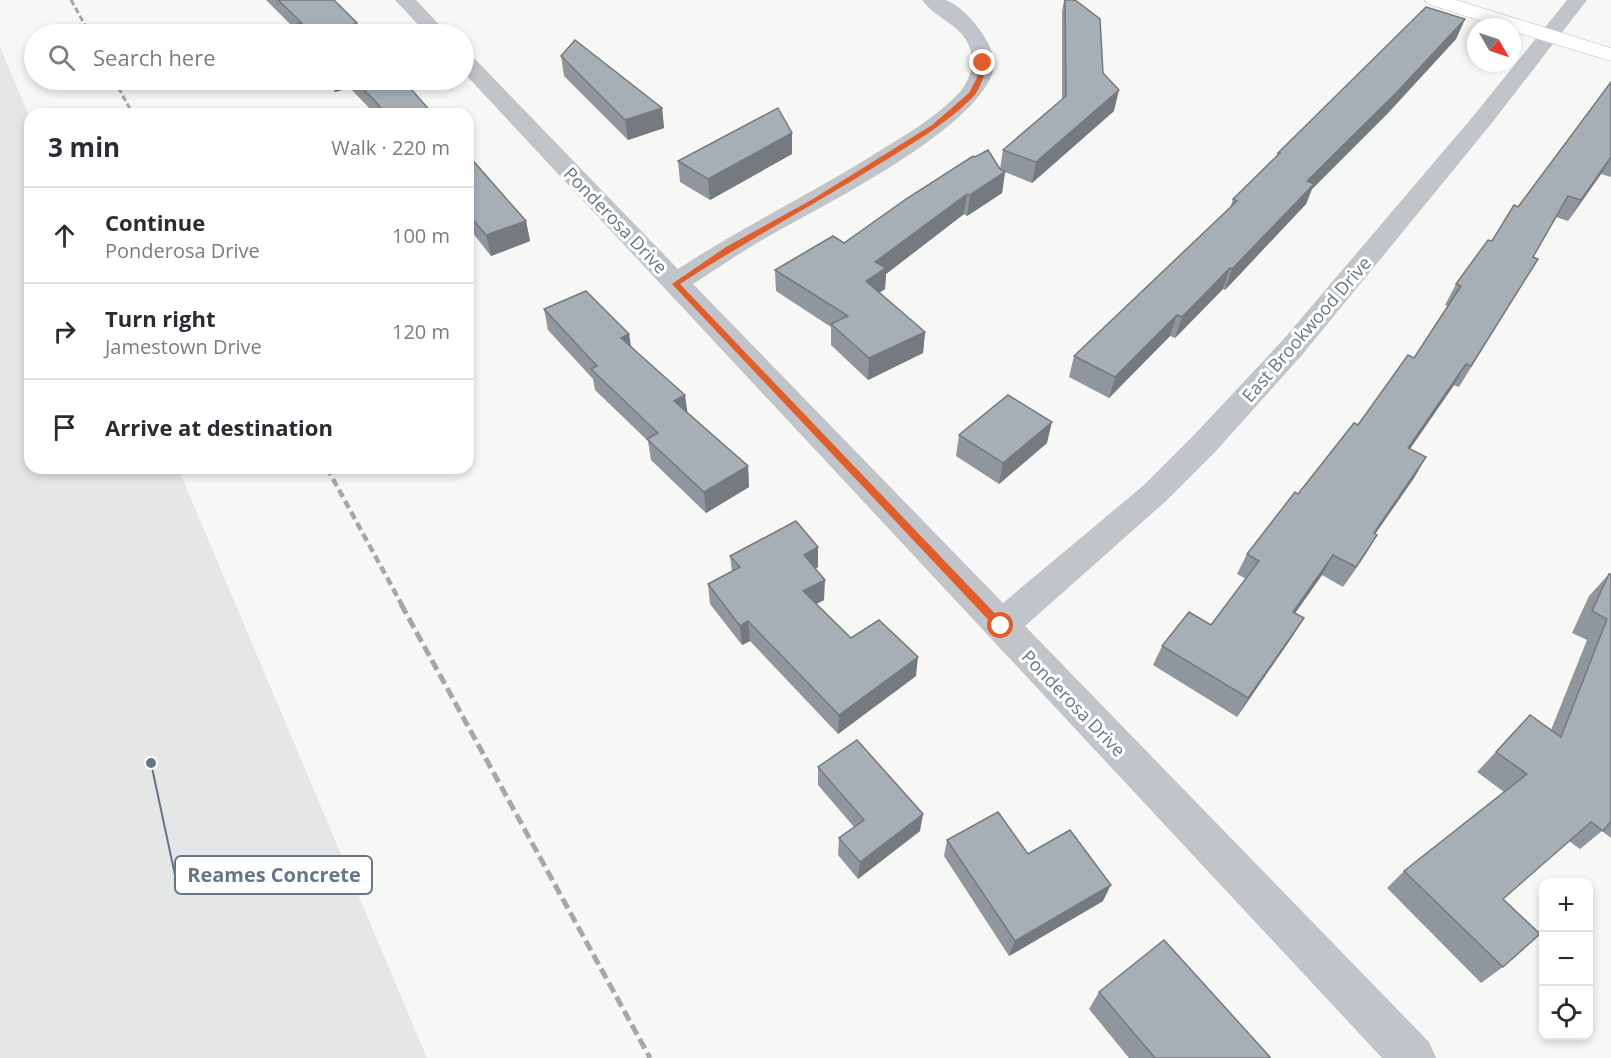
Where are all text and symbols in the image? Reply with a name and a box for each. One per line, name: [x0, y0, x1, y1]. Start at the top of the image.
north arrow: [1467, 18, 1521, 72]
search box: [24, 24, 474, 90]
icon: search: [45, 41, 78, 74]
text: Search here: [93, 42, 216, 72]
route end: [969, 49, 995, 75]
text: 3 min: [48, 129, 120, 165]
text: Walk · 220 m: [331, 134, 450, 161]
street label: Ponderosa Drive: [559, 162, 673, 278]
text: Continue: [105, 207, 205, 237]
icon: ahead: [48, 219, 81, 252]
text: 100 m: [392, 222, 450, 249]
text: Ponderosa Drive: [105, 237, 260, 264]
street label: East Brookwood Drive: [1236, 251, 1376, 407]
text: Turn right: [105, 303, 216, 333]
icon: right: [48, 315, 81, 348]
text: 120 m: [392, 318, 450, 345]
text: Jamestown Drive: [105, 333, 262, 360]
icon: arrive: [48, 411, 81, 444]
text: Arrive at destination: [105, 412, 333, 442]
route start: [987, 612, 1013, 638]
street label: Ponderosa Drive: [1017, 645, 1131, 761]
callout: Reames Concrete: [175, 856, 372, 894]
text: Reames Concrete: [187, 861, 361, 888]
map controls: [1539, 878, 1593, 1040]
button: +: [1539, 878, 1593, 932]
button: −: [1539, 932, 1593, 986]
button: locate: [1539, 986, 1593, 1040]

